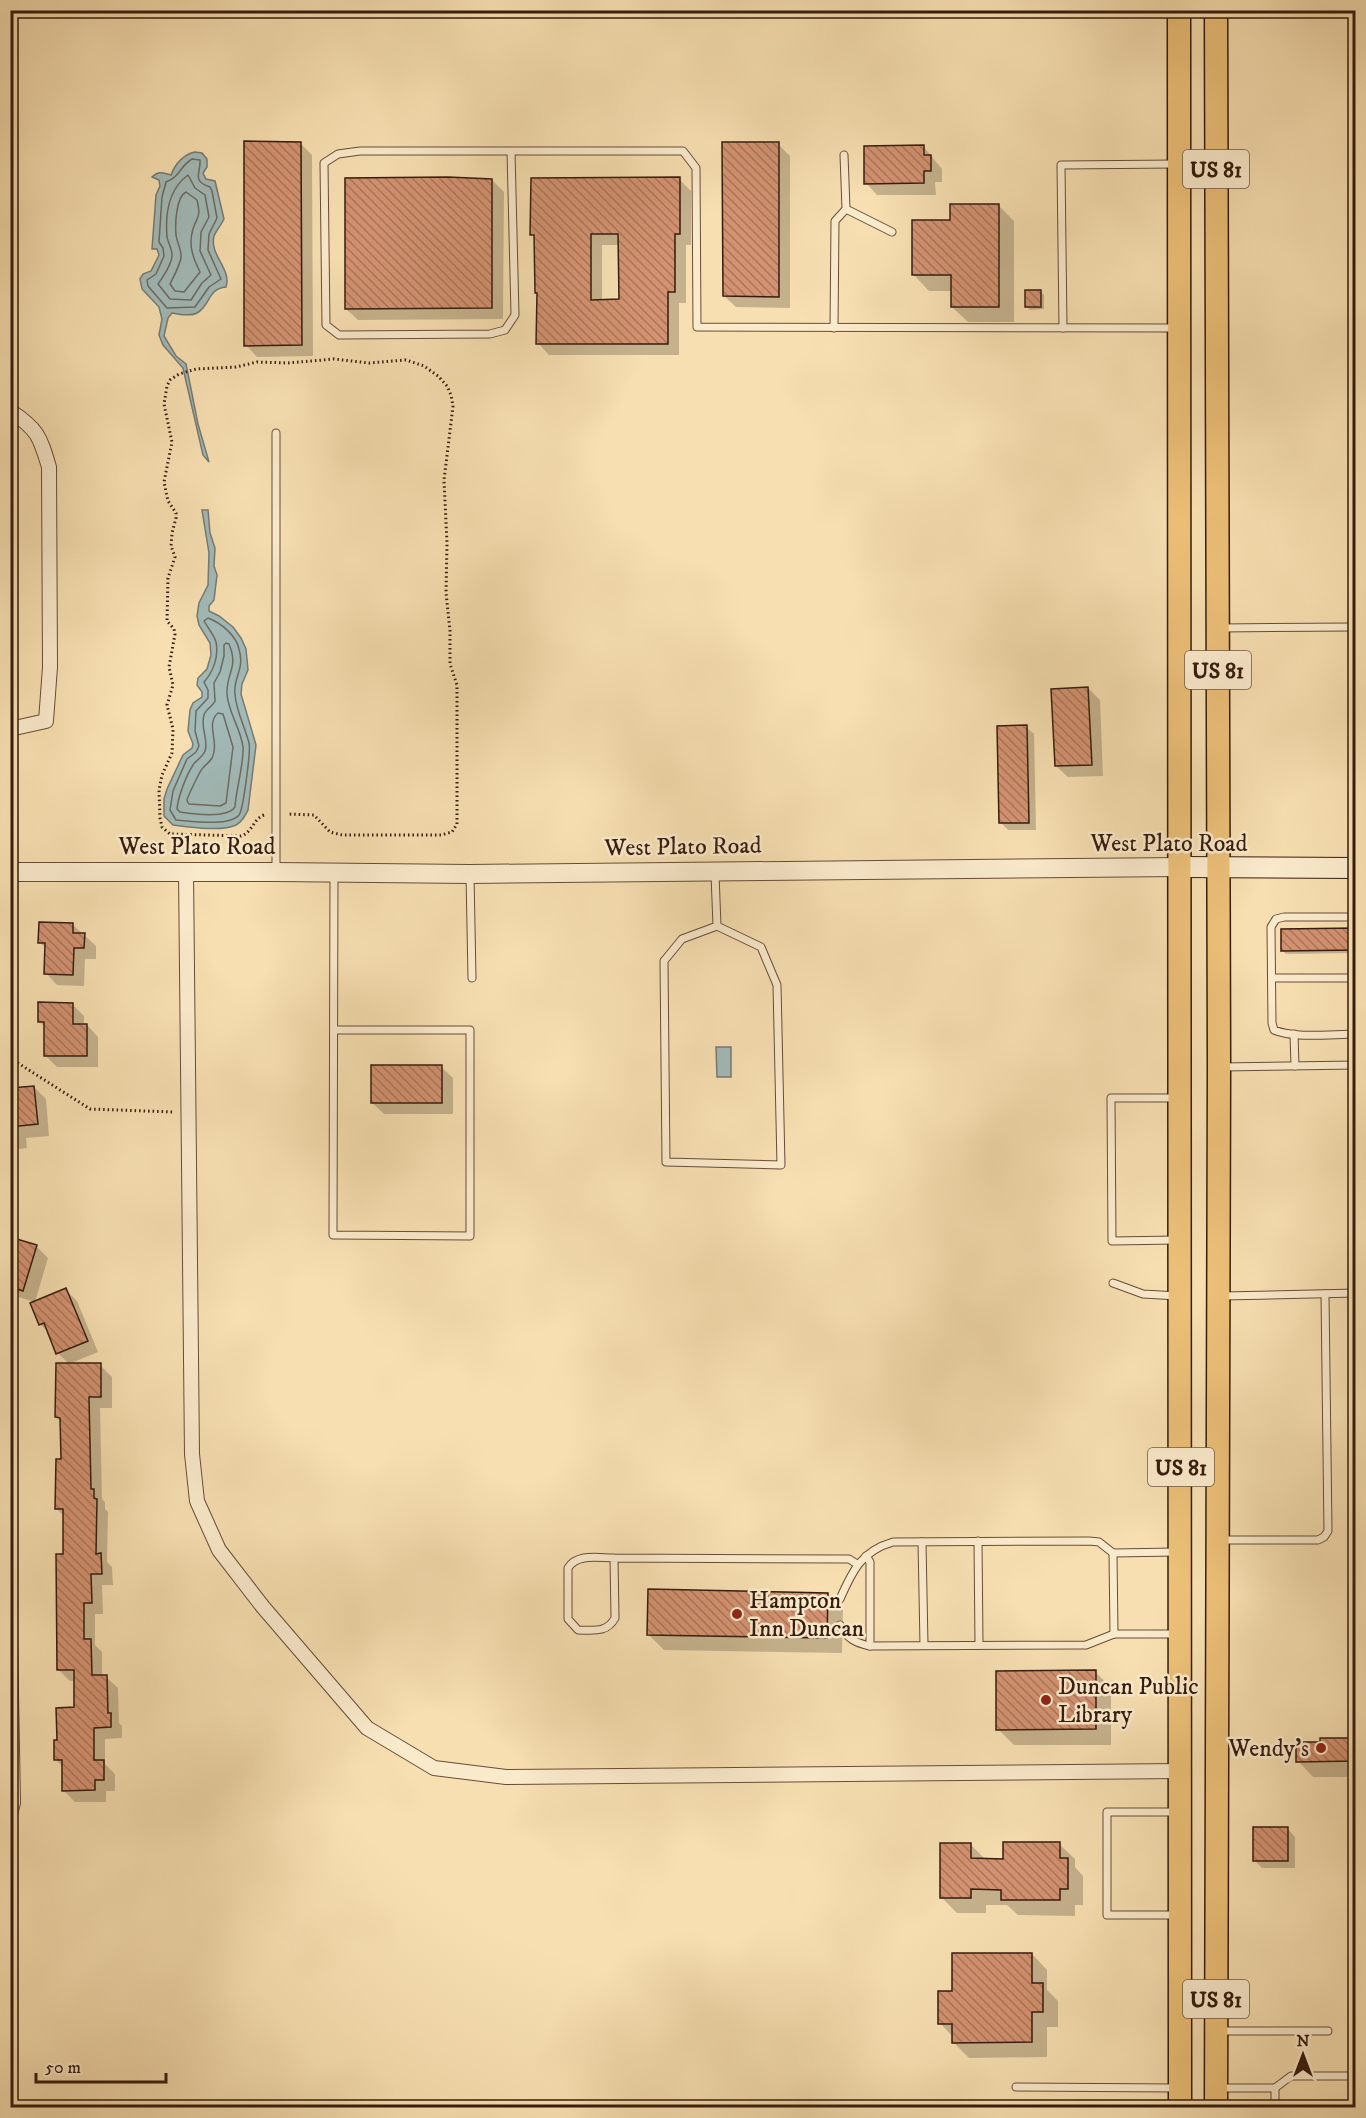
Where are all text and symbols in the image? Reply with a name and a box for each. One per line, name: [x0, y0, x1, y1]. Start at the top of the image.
road number: US 81: [1183, 150, 1249, 188]
road number: US 81: [1185, 651, 1251, 689]
street label: West Plato Road: [1089, 829, 1248, 859]
street label: West Plato Road: [603, 831, 762, 863]
street label: West Plato Road: [117, 832, 276, 862]
road number: US 81: [1148, 1448, 1214, 1486]
place label: Hampton Inn Duncan: [749, 1586, 865, 1644]
marker: Hampton Inn Duncan: [730, 1607, 744, 1621]
place label: Duncan Public Library: [1058, 1672, 1199, 1730]
marker: Duncan Public Library: [1039, 1693, 1053, 1707]
place label: Wendy's: [1227, 1734, 1309, 1764]
marker: Wendy's: [1314, 1741, 1328, 1755]
road number: US 81: [1183, 1980, 1249, 2018]
north arrow: [1273, 2025, 1333, 2085]
text: N: [1296, 2031, 1310, 2051]
scale bar: [36, 2046, 166, 2084]
text: 50 m: [45, 2057, 81, 2079]

